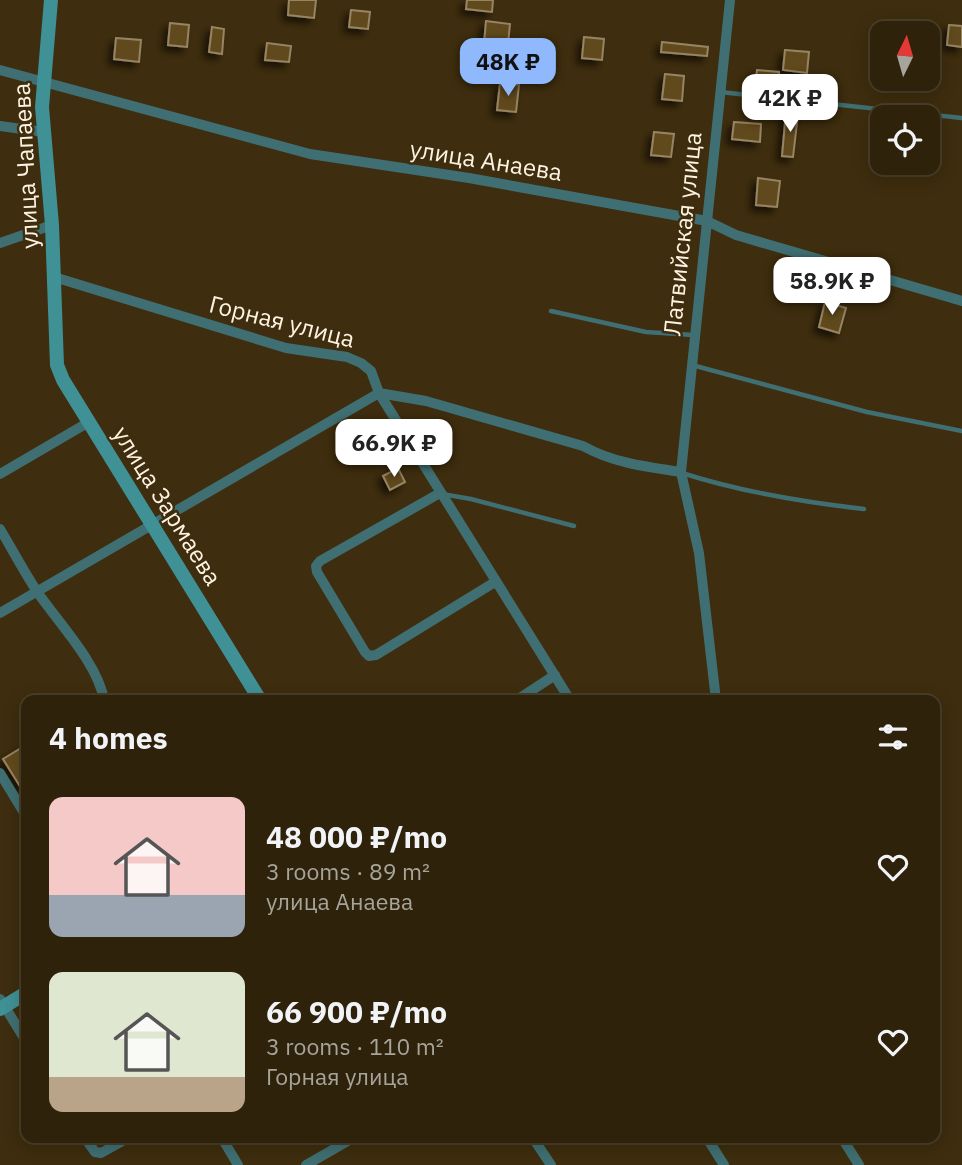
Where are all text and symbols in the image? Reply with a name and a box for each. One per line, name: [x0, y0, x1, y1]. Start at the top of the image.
north arrow: [870, 21, 940, 91]
map controls: [870, 21, 940, 175]
pin: 48K ₽: [459, 38, 557, 98]
text: 48K ₽: [476, 46, 540, 76]
pin: 42K ₽: [741, 74, 839, 134]
street label: улица Чапаева: [5, 82, 45, 250]
text: 42K ₽: [758, 82, 822, 112]
button: locate: [870, 105, 940, 175]
street label: Латвийская улица: [655, 130, 709, 337]
street label: улица Анаева: [408, 132, 565, 188]
pin: 58.9K ₽: [767, 258, 897, 317]
text: 58.9K ₽: [789, 265, 875, 295]
street label: Горная улица: [206, 287, 358, 355]
street label: улица Зармаева: [106, 420, 230, 591]
pin: 66.9K ₽: [329, 420, 459, 479]
text: 66.9K ₽: [351, 427, 437, 457]
text: 4 homes: [49, 718, 168, 757]
icon: filters: [874, 718, 912, 756]
text: 48 000 ₽/mo: [266, 817, 447, 856]
icon: home: [105, 825, 189, 909]
icon: heart: [874, 848, 912, 886]
text: 3 rooms · 89 m²: [266, 856, 430, 886]
text: улица Анаева: [266, 886, 413, 916]
text: 66 900 ₽/mo: [266, 992, 447, 1031]
icon: home: [105, 1000, 189, 1084]
icon: heart: [874, 1023, 912, 1061]
text: 3 rooms · 110 m²: [266, 1031, 444, 1061]
text: Горная улица: [266, 1061, 409, 1091]

